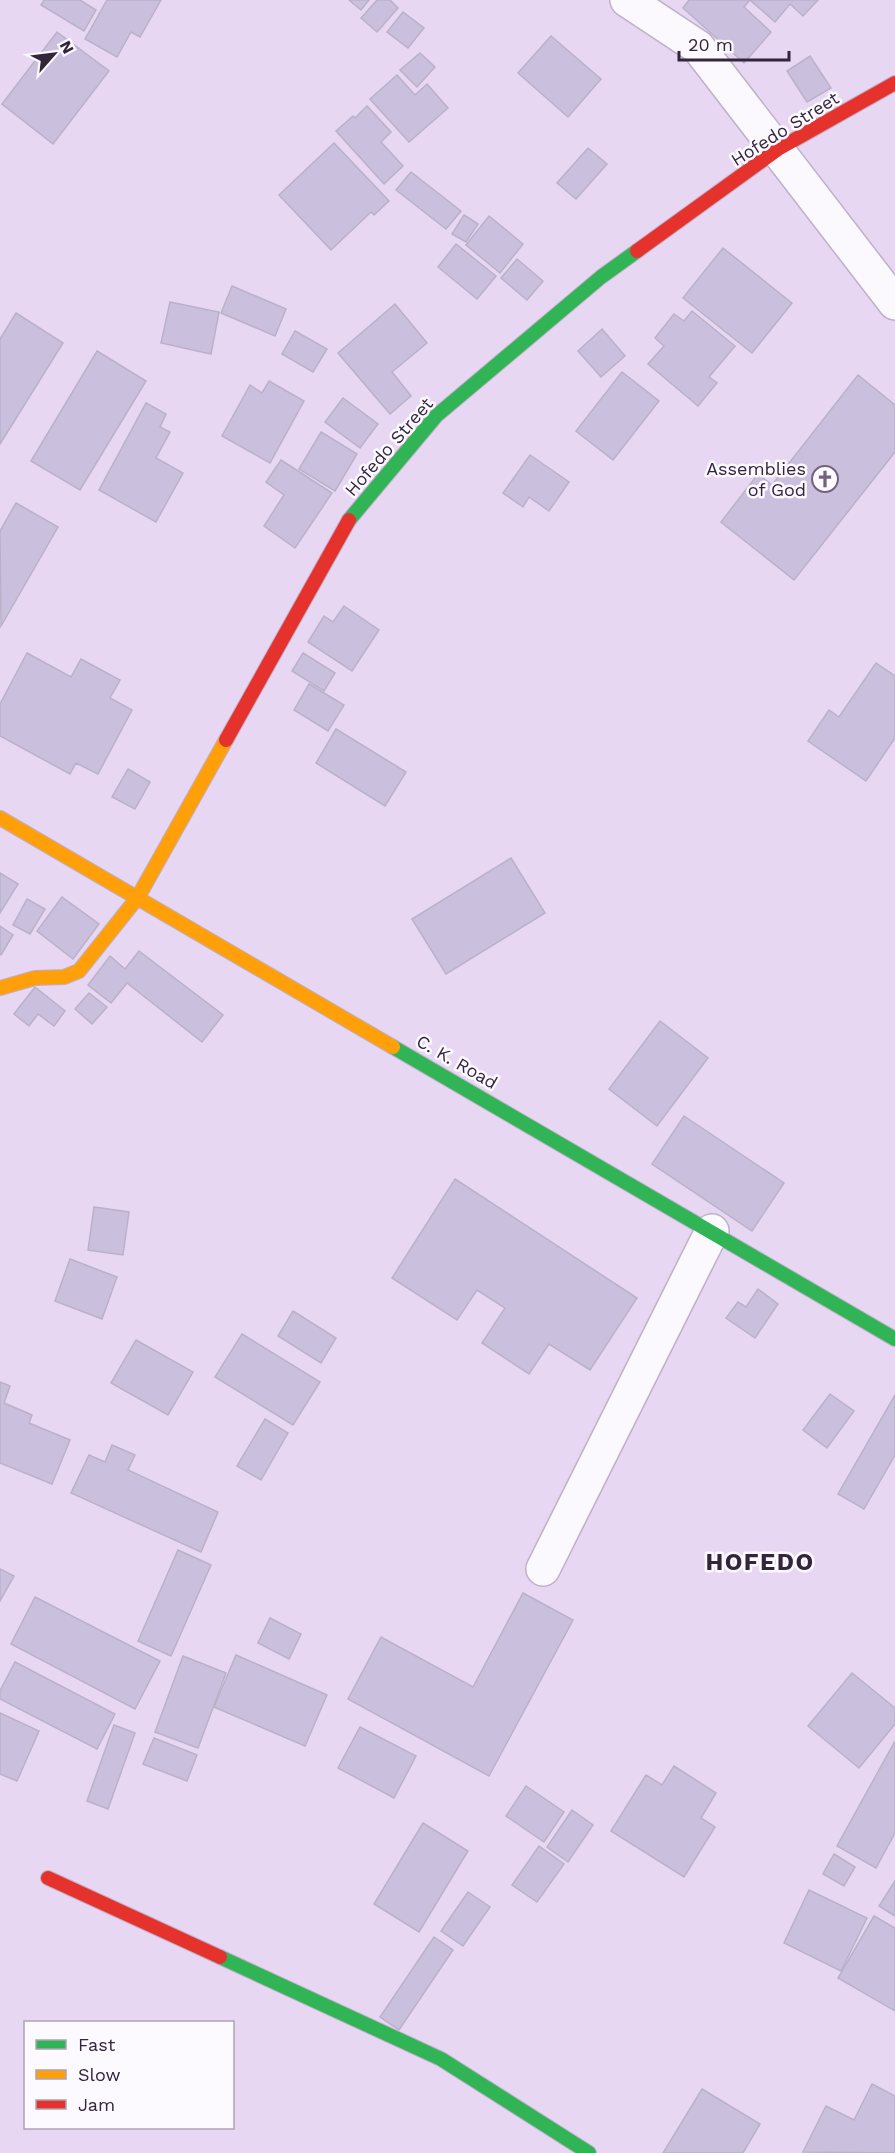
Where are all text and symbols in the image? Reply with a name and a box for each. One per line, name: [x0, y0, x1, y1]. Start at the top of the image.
north arrow: [24, 24, 84, 84]
scale bar: [679, 24, 788, 62]
text: 20 m: [688, 34, 733, 55]
text: N: [56, 37, 78, 57]
street label: Hofedo Street: [727, 87, 843, 170]
street label: Hofedo Street: [340, 393, 437, 500]
place label: Assemblies of God: [706, 458, 806, 500]
church icon: Assemblies of God: [810, 464, 840, 494]
street label: C. K. Road: [413, 1030, 501, 1093]
district label: HOFEDO: [705, 1548, 815, 1576]
legend: [24, 2021, 234, 2129]
text: Fast: [78, 2034, 116, 2055]
text: Slow: [78, 2064, 121, 2085]
text: Jam: [78, 2094, 115, 2115]

